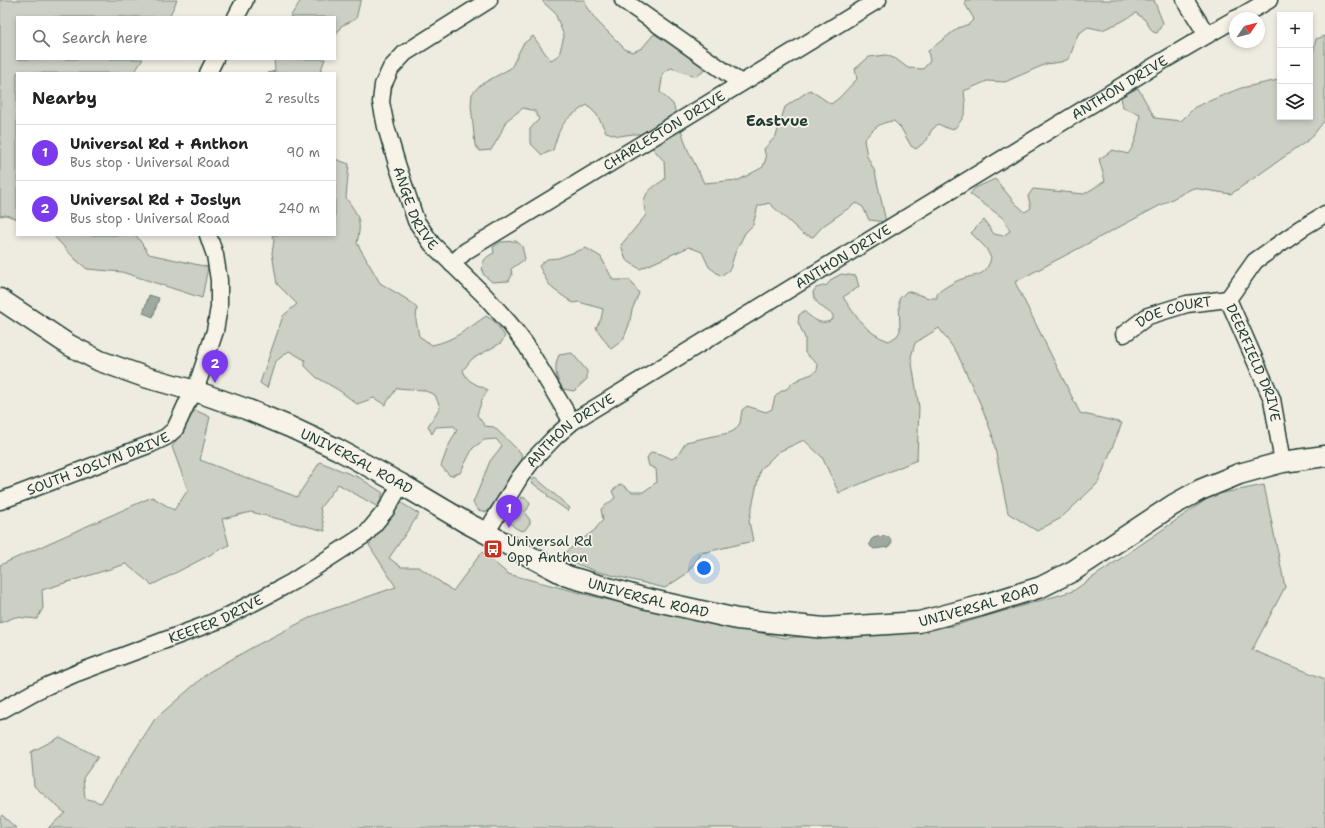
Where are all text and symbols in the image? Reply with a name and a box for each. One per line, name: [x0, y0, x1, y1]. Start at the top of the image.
north arrow: [1229, 12, 1265, 48]
map controls: [1277, 12, 1313, 120]
button: +: [1277, 12, 1313, 48]
search box: [16, 16, 336, 60]
icon: search: [30, 27, 52, 49]
text: Search here: [62, 28, 148, 48]
button: −: [1277, 48, 1313, 84]
street label: ANTHON DRIVE: [1068, 51, 1171, 124]
button: layers: [1277, 84, 1313, 120]
street label: CHARLESTON DRIVE: [600, 86, 728, 174]
text: Nearby: [32, 87, 97, 109]
text: 2 results: [264, 90, 320, 107]
district label: Eastvue: [746, 111, 808, 131]
text: Universal Rd + Anthon: [70, 134, 248, 154]
text: 1: [42, 144, 48, 161]
text: 90 m: [286, 144, 320, 161]
text: Bus stop · Universal Road: [70, 154, 230, 171]
street label: ANGE DRIVE: [389, 164, 442, 254]
text: Universal Rd + Joslyn: [70, 190, 241, 210]
text: 2: [40, 200, 50, 217]
text: 240 m: [278, 200, 320, 217]
text: Bus stop · Universal Road: [70, 210, 230, 227]
street label: ANTHON DRIVE: [792, 220, 895, 293]
street label: DOE COURT: [1132, 292, 1213, 331]
street label: DEERFIELD DRIVE: [1222, 301, 1285, 423]
pin: 2: [202, 350, 228, 383]
street label: ANTHON DRIVE: [522, 389, 618, 471]
street label: UNIVERSAL ROAD: [298, 424, 416, 498]
street label: SOUTH JOSLYN DRIVE: [24, 428, 173, 499]
pin: 1: [496, 495, 522, 528]
place label: Universal Rd Opp Anthon: [507, 532, 592, 566]
bus stop icon: Universal Rd Opp Anthon: [482, 538, 504, 560]
your location: [694, 558, 714, 578]
street label: UNIVERSAL ROAD: [586, 573, 711, 621]
street label: UNIVERSAL ROAD: [917, 579, 1041, 631]
street label: KEEFER DRIVE: [166, 590, 266, 647]

